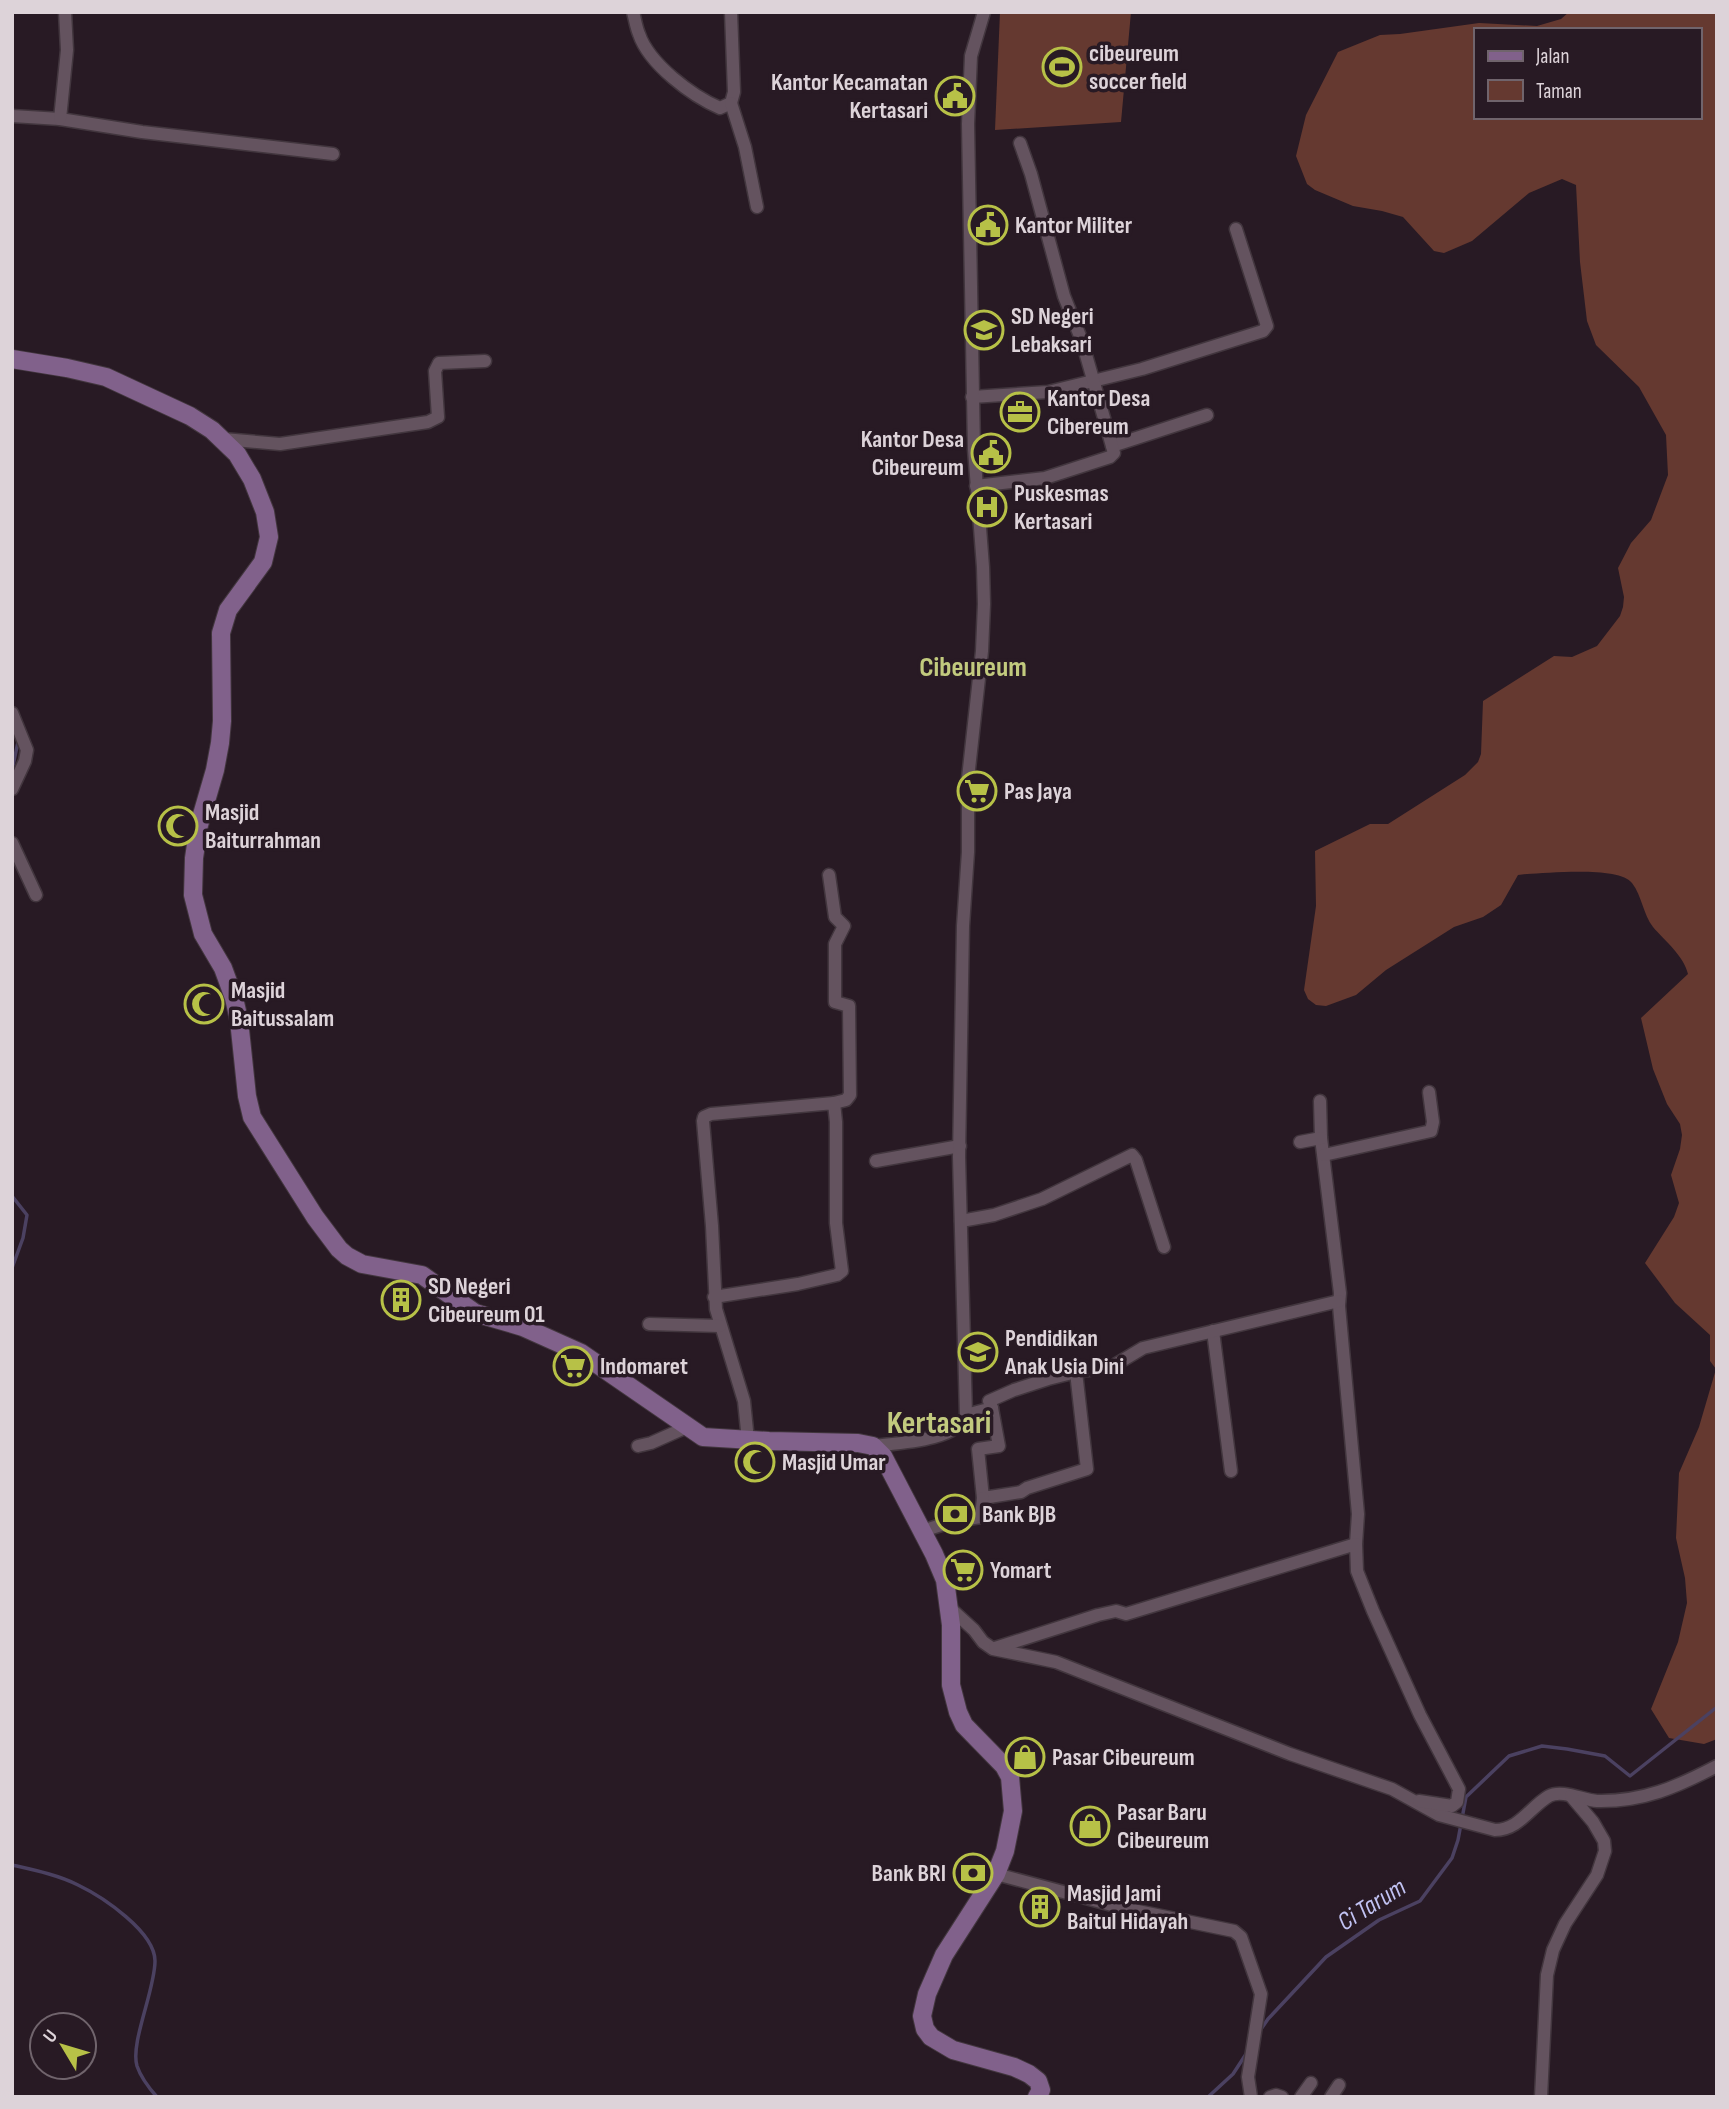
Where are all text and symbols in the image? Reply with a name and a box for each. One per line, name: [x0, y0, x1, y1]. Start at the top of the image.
legend: [1474, 28, 1701, 119]
place label: cibeureum soccer field: [1089, 39, 1187, 96]
text: Jalan: [1535, 44, 1569, 69]
sports icon: cibeureum soccer field: [1041, 46, 1083, 88]
place label: Kantor Kecamatan Kertasari: [771, 68, 928, 125]
public building icon: Kantor Kecamatan Kertasari: [934, 75, 976, 117]
text: Taman: [1536, 79, 1582, 104]
public building icon: Kantor Militer: [967, 204, 1009, 246]
place label: Kantor Militer: [1015, 211, 1133, 240]
place label: SD Negeri Lebaksari: [1011, 302, 1094, 359]
school or university icon: SD Negeri Lebaksari: [963, 309, 1005, 351]
place label: Kantor Desa Cibereum: [1047, 384, 1150, 441]
office icon: Kantor Desa Cibereum: [999, 391, 1041, 433]
place label: Kantor Desa Cibeureum: [861, 425, 964, 482]
public building icon: Kantor Desa Cibeureum: [970, 432, 1012, 474]
place label: Puskesmas Kertasari: [1014, 479, 1109, 536]
hospital icon: Puskesmas Kertasari: [966, 486, 1008, 528]
district label: Cibeureum: [919, 651, 1027, 684]
supermarket icon: Pas Jaya: [956, 770, 998, 812]
place label: Pas Jaya: [1004, 777, 1072, 806]
place label: Masjid Baiturrahman: [205, 798, 321, 855]
mosque icon: Masjid Baiturrahman: [157, 805, 199, 847]
place label: Masjid Baitussalam: [231, 976, 334, 1033]
mosque icon: Masjid Baitussalam: [183, 983, 225, 1025]
place label: SD Negeri Cibeureum 01: [428, 1272, 545, 1329]
building icon: SD Negeri Cibeureum 01: [380, 1279, 422, 1321]
place label: Pendidikan Anak Usia Dini: [1004, 1324, 1124, 1381]
school or university icon: Pendidikan Anak Usia Dini: [957, 1331, 999, 1373]
supermarket icon: Indomaret: [552, 1345, 594, 1387]
place label: Indomaret: [600, 1352, 688, 1381]
district label: Kertasari: [887, 1404, 991, 1443]
mosque icon: Masjid Umar: [734, 1441, 776, 1483]
place label: Masjid Umar: [782, 1448, 886, 1477]
bank icon: Bank BJB: [934, 1493, 976, 1535]
place label: Bank BJB: [982, 1500, 1056, 1529]
supermarket icon: Yomart: [942, 1549, 984, 1591]
place label: Yomart: [990, 1556, 1052, 1585]
shop icon: Pasar Cibeureum: [1004, 1736, 1046, 1778]
place label: Pasar Cibeureum: [1052, 1743, 1195, 1772]
place label: Pasar Baru Cibeureum: [1117, 1798, 1209, 1855]
shop icon: Pasar Baru Cibeureum: [1069, 1805, 1111, 1847]
bank icon: Bank BRI: [952, 1852, 994, 1894]
place label: Bank BRI: [872, 1859, 946, 1888]
water label: Ci Tarum: [1332, 1872, 1412, 1938]
place label: Masjid Jami Baitul Hidayah: [1067, 1879, 1188, 1936]
building icon: Masjid Jami Baitul Hidayah: [1019, 1886, 1061, 1928]
north arrow: [28, 2011, 98, 2081]
text: U: [39, 2025, 63, 2047]

